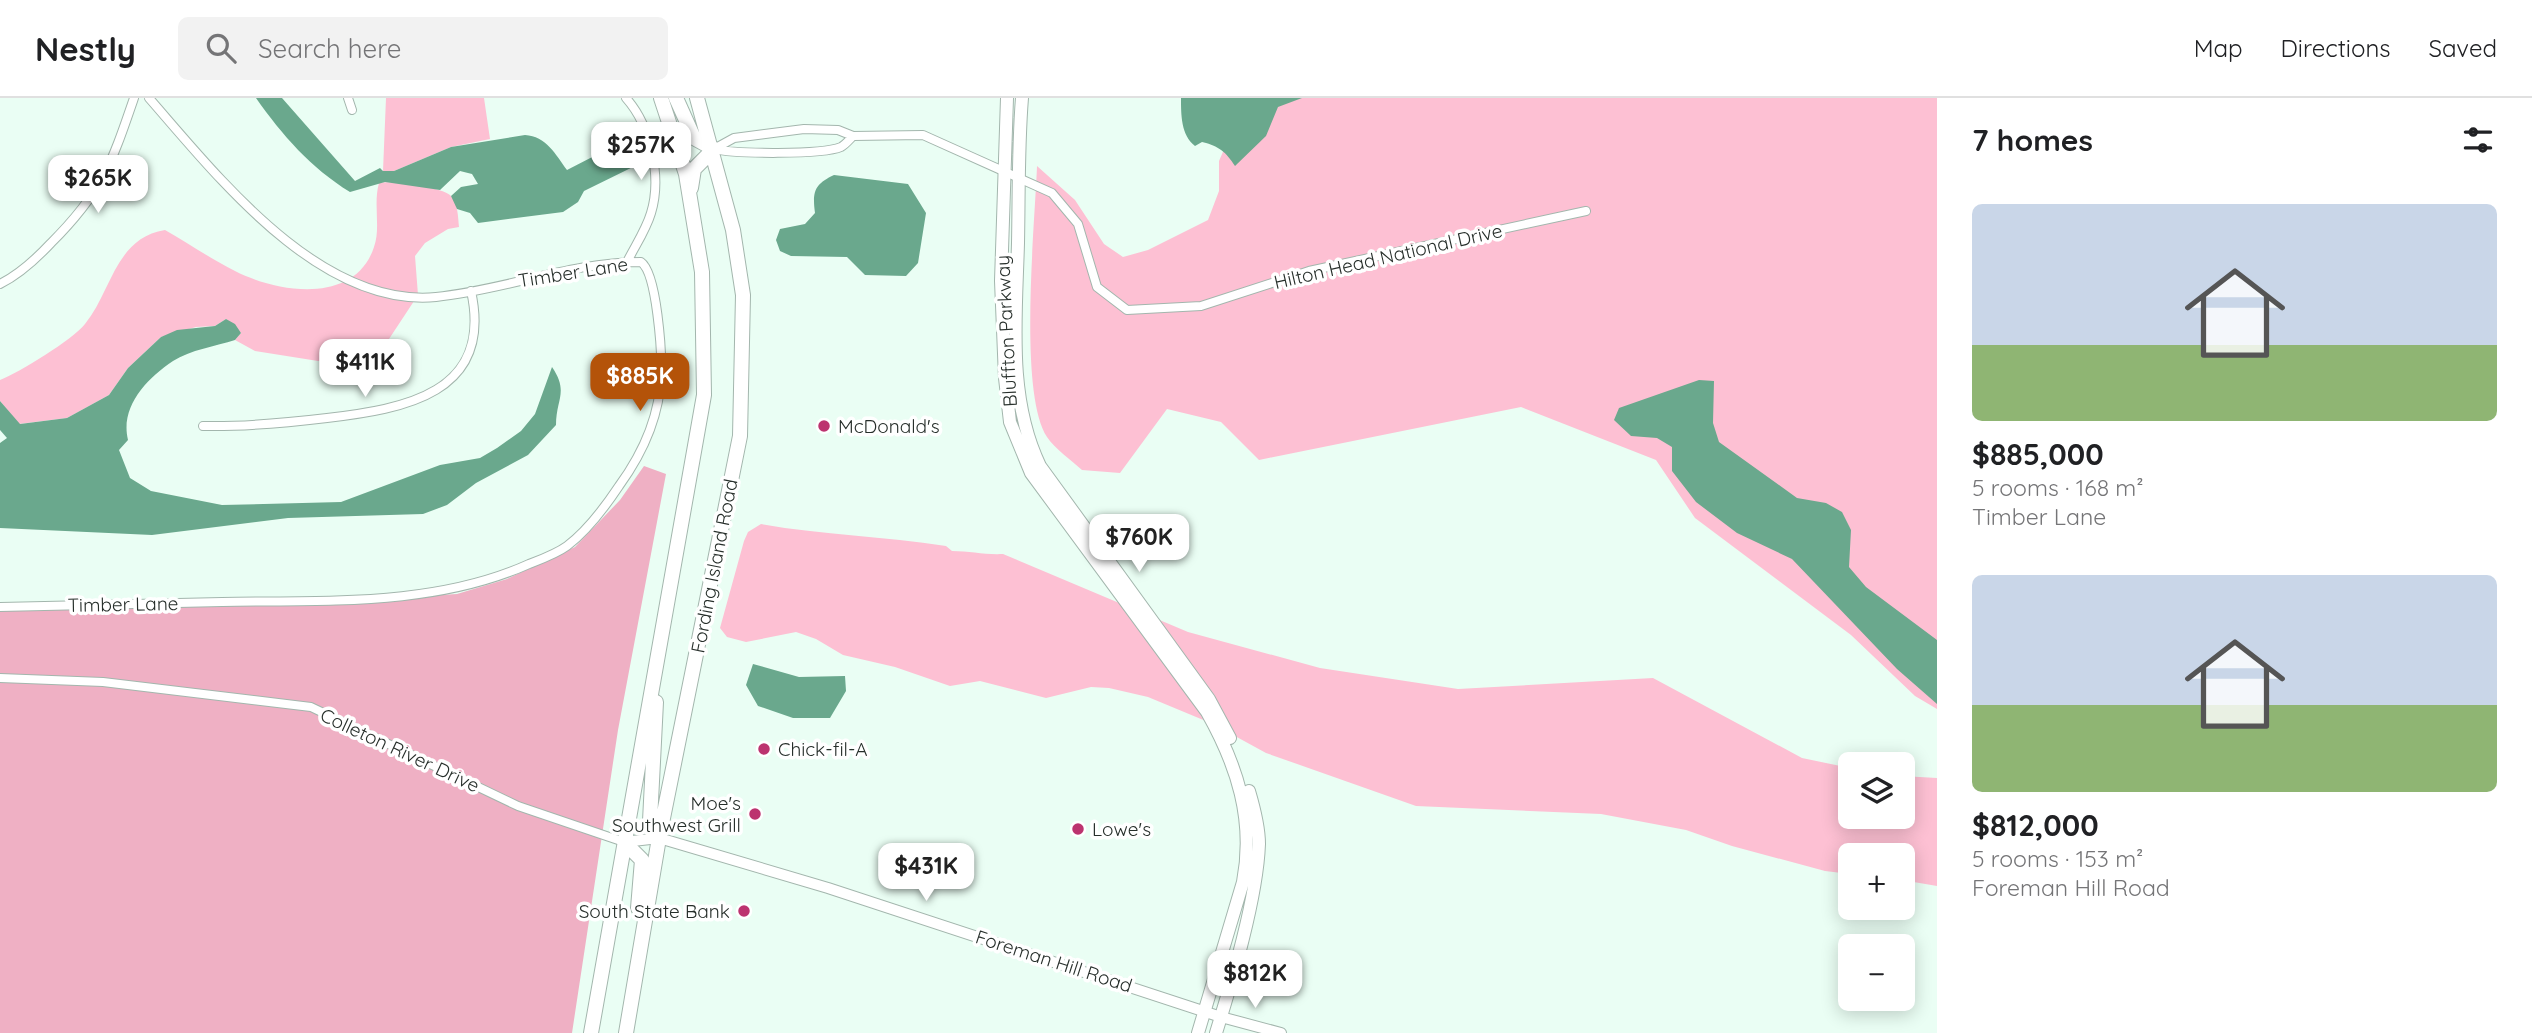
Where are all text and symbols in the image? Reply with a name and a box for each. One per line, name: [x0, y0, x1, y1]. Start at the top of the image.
search box: [178, 17, 668, 80]
text: Nestly: [35, 28, 136, 69]
icon: search: [202, 29, 240, 67]
text: Search here: [258, 32, 401, 65]
text: Map: [2194, 33, 2243, 63]
text: Directions: [2281, 33, 2391, 63]
text: Saved: [2429, 33, 2497, 63]
text: 7 homes: [1972, 121, 2093, 159]
icon: filters: [2459, 121, 2497, 159]
pin: $257K: [592, 122, 690, 182]
text: $257K: [607, 130, 675, 159]
pin: $265K: [49, 156, 147, 215]
text: $265K: [64, 163, 132, 192]
street label: Hilton Head National Drive: [1271, 218, 1505, 294]
icon: home: [2172, 250, 2298, 376]
street label: Timber Lane: [516, 251, 630, 293]
street label: Bluffton Parkway: [990, 254, 1022, 408]
pin: $411K: [316, 340, 414, 399]
text: $411K: [335, 347, 395, 376]
pin: $885K: [591, 354, 689, 413]
text: $885K: [606, 361, 674, 390]
place label: McDonald's: [838, 414, 940, 438]
marker: McDonald's: [816, 418, 832, 434]
text: $885,000: [1972, 435, 2104, 473]
text: 5 rooms · 168 m²: [1972, 473, 2144, 502]
street label: Fording Island Road: [685, 477, 743, 655]
text: Timber Lane: [1972, 502, 2106, 531]
pin: $760K: [1090, 514, 1188, 574]
text: $760K: [1105, 522, 1173, 551]
street label: Timber Lane: [67, 591, 179, 617]
icon: home: [2172, 621, 2298, 747]
street label: Colleton River Drive: [317, 703, 483, 797]
place label: Chick-fil-A: [778, 737, 868, 761]
marker: Chick-fil-A: [756, 741, 772, 757]
map controls: [1838, 752, 1915, 1011]
button: layers: [1838, 752, 1915, 829]
place label: Moe's Southwest Grill: [612, 791, 741, 837]
marker: Moe's Southwest Grill: [747, 806, 763, 822]
text: $812,000: [1972, 806, 2099, 844]
place label: Lowe's: [1092, 817, 1151, 841]
marker: Lowe's: [1070, 821, 1086, 837]
button: +: [1838, 843, 1915, 920]
pin: $431K: [877, 844, 975, 903]
text: 5 rooms · 153 m²: [1972, 844, 2143, 873]
text: $431K: [894, 851, 958, 880]
text: Foreman Hill Road: [1972, 873, 2170, 902]
place label: South State Bank: [579, 899, 730, 923]
marker: South State Bank: [736, 903, 752, 919]
street label: Foreman Hill Road: [973, 924, 1135, 998]
button: −: [1838, 934, 1915, 1011]
pin: $812K: [1206, 950, 1304, 1010]
text: $812K: [1223, 958, 1287, 987]

